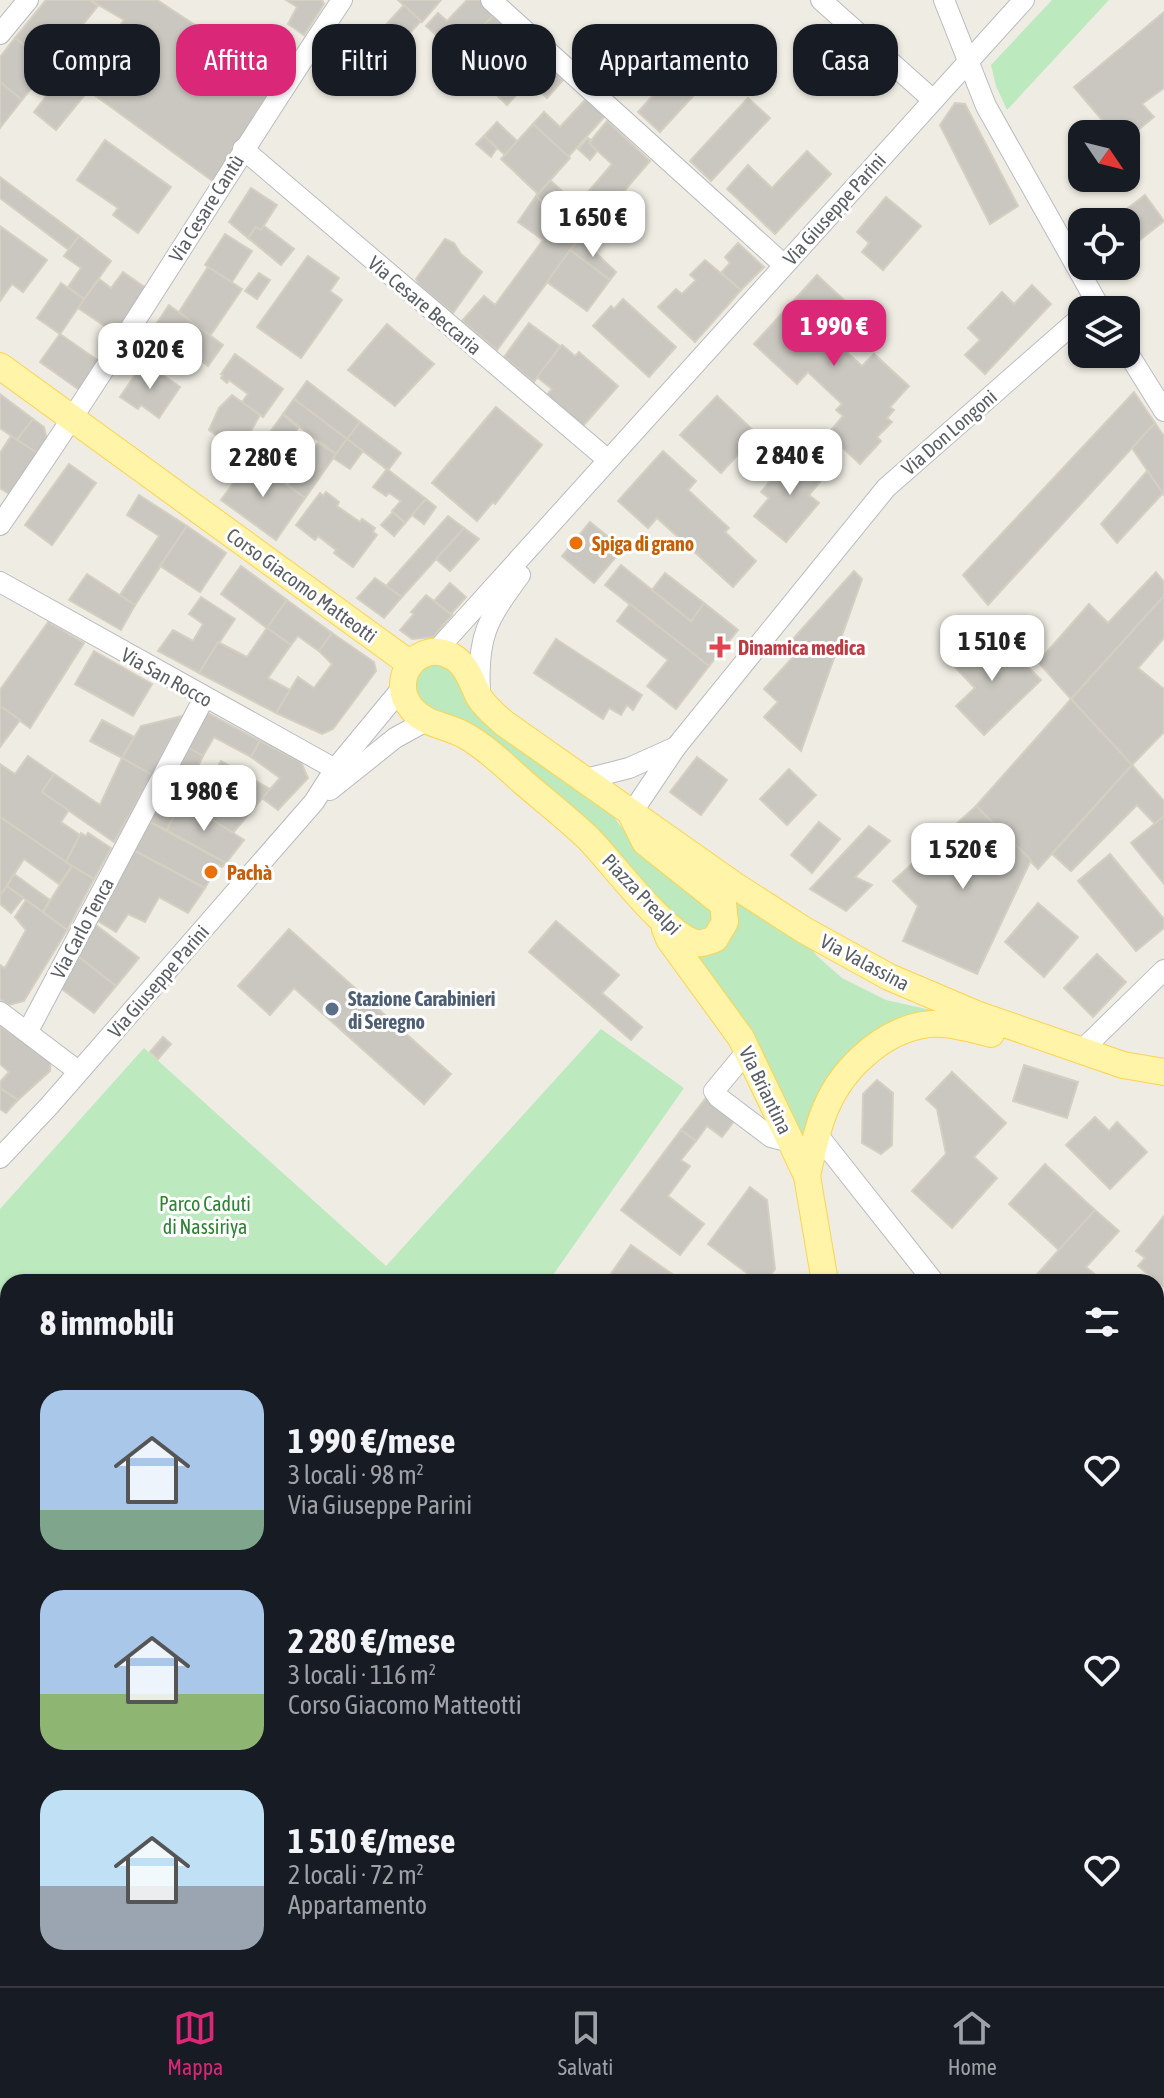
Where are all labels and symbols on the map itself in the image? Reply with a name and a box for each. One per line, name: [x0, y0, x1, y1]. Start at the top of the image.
north arrow: [1068, 120, 1140, 192]
street label: Via Giuseppe Parini: [778, 149, 890, 269]
street label: Via Cesare Cantù: [164, 150, 248, 266]
pin: 1 650 €: [519, 191, 667, 259]
street label: Via Cesare Beccaria: [364, 251, 486, 359]
pin: 1 990 €: [760, 300, 908, 368]
pin: 3 020 €: [76, 323, 224, 391]
street label: Via Don Longoni: [897, 385, 1001, 479]
pin: 2 840 €: [716, 429, 864, 497]
pin: 2 280 €: [189, 431, 337, 499]
street label: Corso Giacomo Matteotti: [222, 523, 382, 647]
place label: Spiga di grano: [592, 532, 694, 555]
marker: Spiga di grano: [567, 534, 585, 552]
pin: 1 510 €: [918, 615, 1066, 683]
marker: Dinamica medica: [709, 636, 731, 658]
place label: Dinamica medica: [738, 636, 865, 659]
street label: Via San Rocco: [118, 643, 216, 711]
pin: 1 980 €: [130, 765, 278, 833]
pin: 1 520 €: [889, 823, 1037, 891]
street label: Piazza Prealpi: [598, 849, 686, 939]
place label: Pachà: [227, 861, 272, 884]
marker: Pachà: [202, 863, 220, 881]
street label: Via Carlo Tenca: [46, 874, 118, 982]
street label: Via Giuseppe Parini: [103, 920, 213, 1042]
street label: Via Valassina: [817, 929, 913, 995]
place label: Stazione Carabinieri di Seregno: [348, 987, 495, 1033]
marker: Stazione Carabinieri di Seregno: [323, 1000, 341, 1018]
street label: Via Briantina: [735, 1042, 797, 1138]
park label: Parco Caduti di Nassiriya: [159, 1192, 251, 1238]

